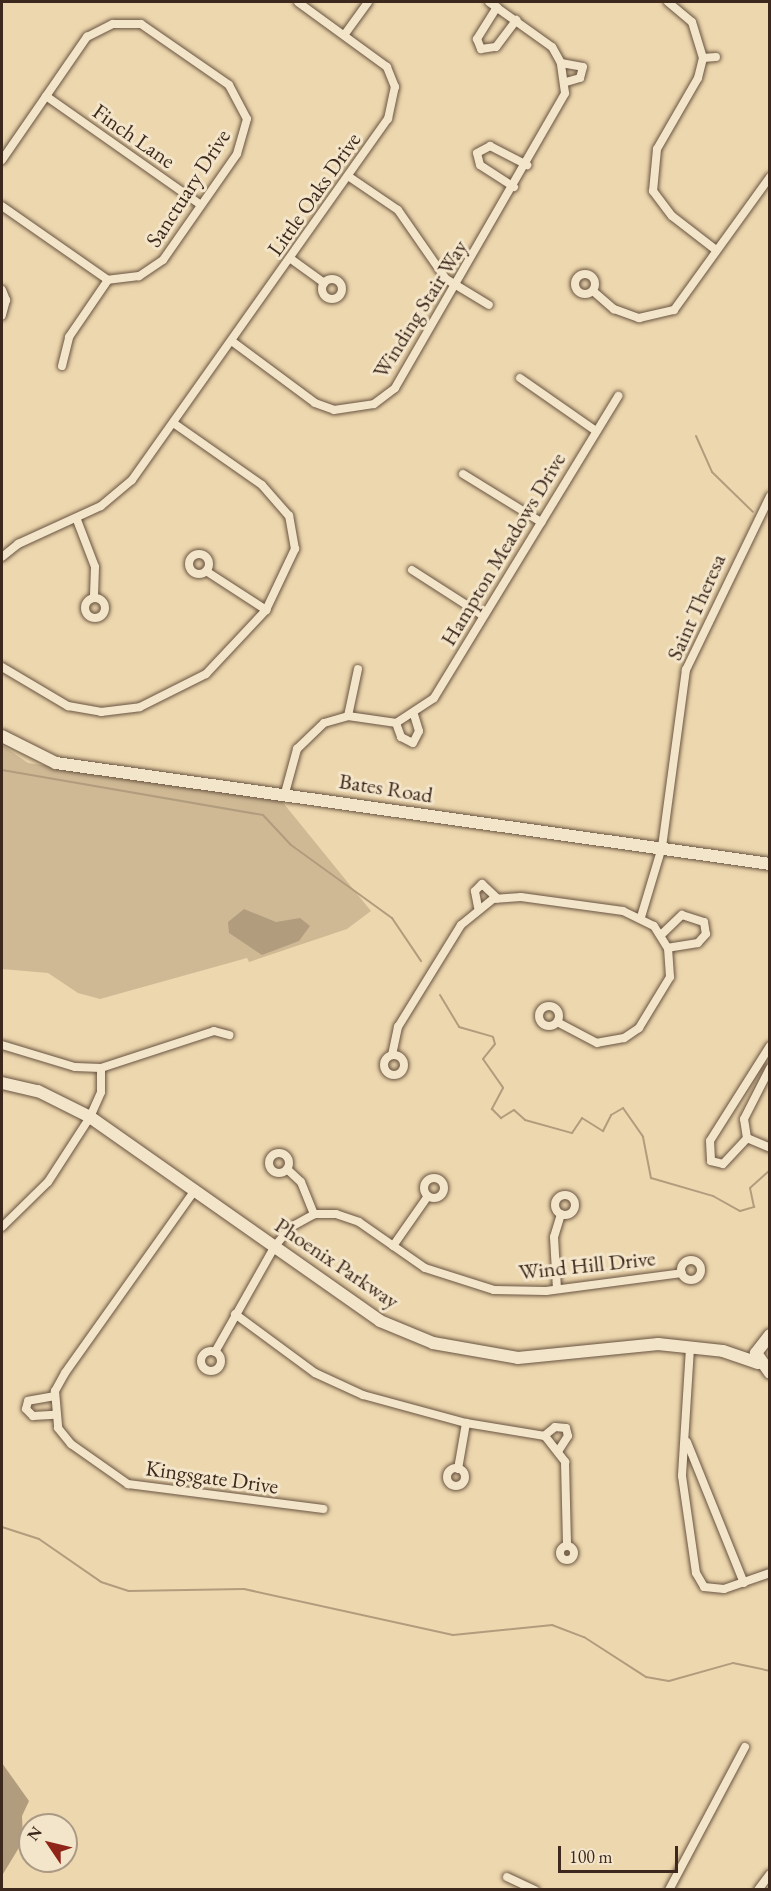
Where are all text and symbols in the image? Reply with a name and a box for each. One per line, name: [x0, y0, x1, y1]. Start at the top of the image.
street label: Finch Lane: [88, 98, 180, 174]
street label: Sanctuary Drive: [140, 124, 236, 252]
street label: Little Oaks Drive: [262, 127, 366, 261]
street label: Winding Stair Way: [367, 235, 473, 383]
street label: Hampton Meadows Drive: [435, 448, 571, 650]
street label: Saint Theresa: [661, 550, 731, 664]
street label: Bates Road: [337, 768, 435, 808]
street label: Phoenix Parkway: [270, 1212, 404, 1314]
street label: Wind Hill Drive: [517, 1245, 657, 1285]
street label: Kingsgate Drive: [144, 1455, 280, 1499]
north arrow: [18, 1813, 78, 1873]
text: N: [22, 1822, 47, 1845]
scale bar: [561, 1834, 681, 1872]
text: 100 m: [569, 1845, 613, 1868]

